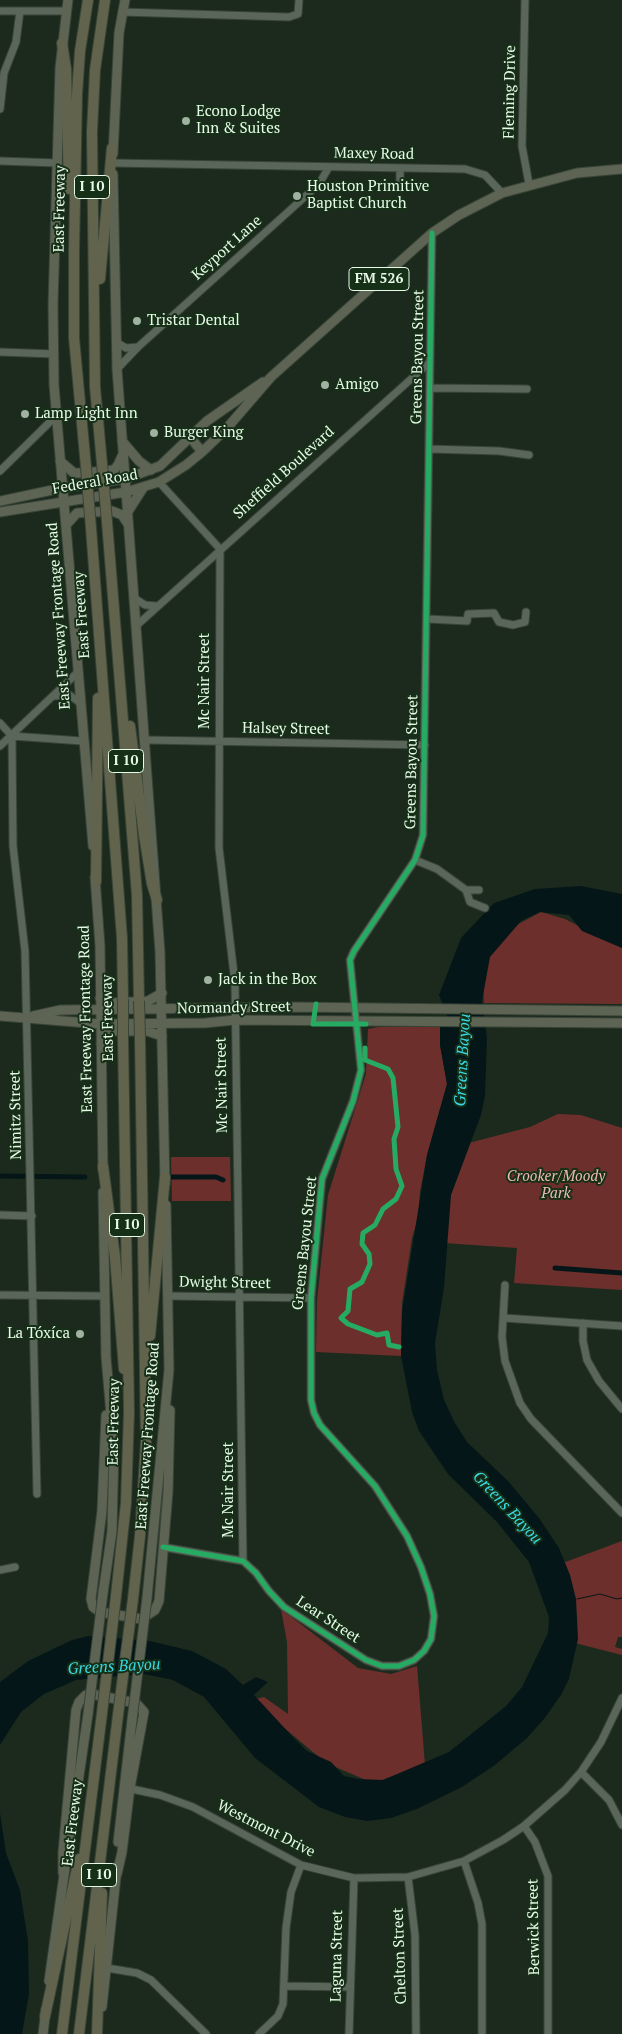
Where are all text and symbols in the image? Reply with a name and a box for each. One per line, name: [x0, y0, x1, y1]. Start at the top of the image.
street label: Fleming Drive: [500, 45, 520, 139]
place label: Econo Lodge Inn & Suites: [196, 103, 281, 138]
marker: Econo Lodge Inn & Suites: [180, 115, 192, 127]
street label: Maxey Road: [334, 144, 414, 164]
street label: East Freeway: [50, 165, 70, 253]
road number: I 10: [74, 176, 110, 198]
place label: Houston Primitive Baptist Church: [307, 178, 429, 213]
marker: Houston Primitive Baptist Church: [291, 190, 303, 202]
street label: Keyport Lane: [188, 212, 266, 284]
road number: FM 526: [349, 268, 409, 290]
street label: Greens Bayou Street: [408, 289, 428, 425]
place label: Tristar Dental: [147, 312, 240, 330]
marker: Tristar Dental: [131, 315, 143, 327]
place label: Amigo: [335, 376, 379, 394]
marker: Amigo: [319, 379, 331, 391]
place label: Lamp Light Inn: [35, 405, 138, 423]
marker: Lamp Light Inn: [19, 408, 31, 420]
street label: Sheffield Boulevard: [230, 423, 338, 523]
place label: Burger King: [164, 424, 243, 442]
marker: Burger King: [148, 427, 160, 439]
street label: Federal Road: [51, 466, 139, 498]
street label: East Freeway Frontage Road: [43, 522, 75, 710]
street label: East Freeway: [70, 571, 94, 659]
street label: Mc Nair Street: [196, 633, 214, 729]
street label: Greens Bayou Street: [402, 694, 422, 830]
street label: Halsey Street: [242, 719, 330, 739]
road number: I 10: [108, 749, 144, 772]
street label: East Freeway Frontage Road: [75, 925, 97, 1113]
place label: Jack in the Box: [218, 971, 317, 989]
street label: East Freeway: [98, 974, 118, 1062]
marker: Jack in the Box: [202, 974, 214, 986]
street label: Normandy Street: [177, 998, 291, 1018]
water label: Greens Bayou: [451, 1013, 475, 1107]
street label: Mc Nair Street: [212, 1037, 232, 1133]
street label: Nimitz Street: [6, 1070, 26, 1160]
park label: Crooker/Moody Park: [507, 1168, 605, 1203]
street label: Greens Bayou Street: [289, 1175, 321, 1311]
road number: I 10: [110, 1214, 144, 1236]
street label: Dwight Street: [179, 1273, 271, 1293]
place label: La Tóxíca: [7, 1325, 70, 1343]
marker: La Tóxíca: [74, 1328, 86, 1340]
street label: East Freeway Frontage Road: [132, 1342, 164, 1530]
street label: East Freeway: [104, 1378, 124, 1466]
street label: Mc Nair Street: [220, 1442, 238, 1538]
water label: Greens Bayou: [468, 1467, 546, 1549]
street label: Lear Street: [293, 1593, 363, 1647]
water label: Greens Bayou: [67, 1655, 161, 1679]
street label: East Freeway: [59, 1779, 87, 1867]
street label: Westmont Drive: [214, 1797, 318, 1861]
road number: I 10: [82, 1864, 116, 1886]
street label: Berwick Street: [524, 1879, 544, 1975]
street label: Chelton Street: [389, 1907, 411, 2005]
street label: Laguna Street: [327, 1910, 347, 2002]

